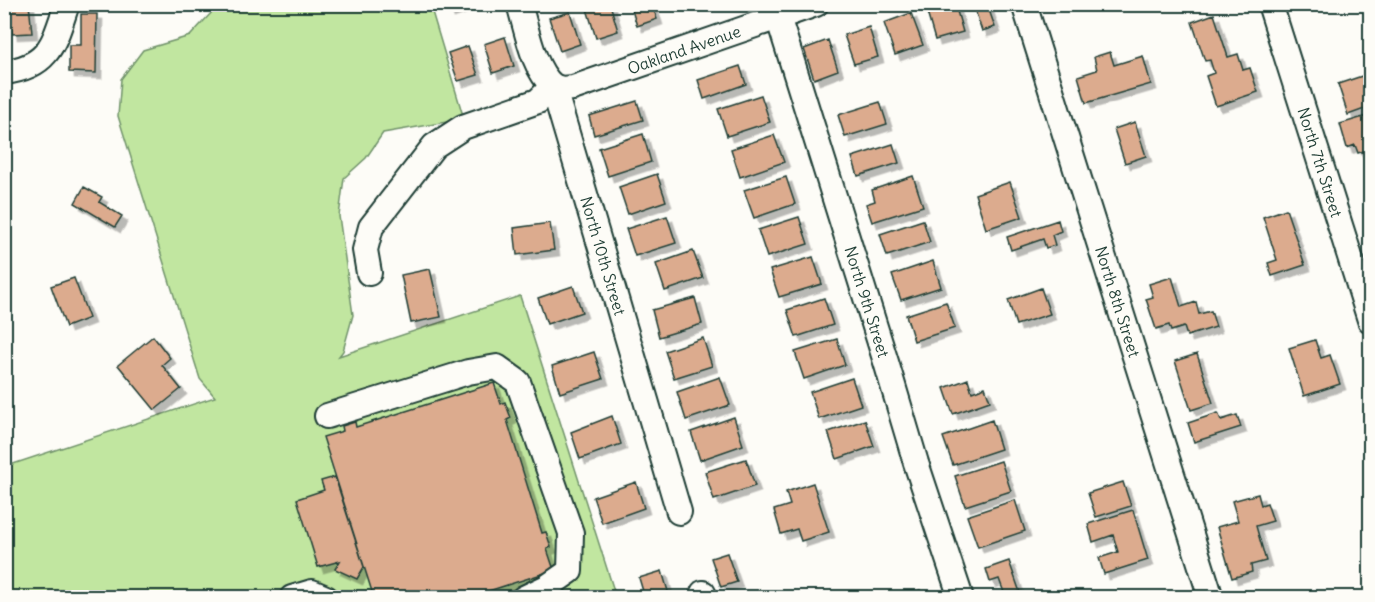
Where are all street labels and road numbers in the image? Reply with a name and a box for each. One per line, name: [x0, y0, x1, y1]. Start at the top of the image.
street label: Oakland Avenue: [625, 21, 743, 78]
street label: North 7th Street: [1293, 105, 1347, 220]
street label: North 10th Street: [576, 194, 630, 318]
street label: North 9th Street: [840, 244, 894, 360]
street label: North 8th Street: [1091, 244, 1145, 360]

